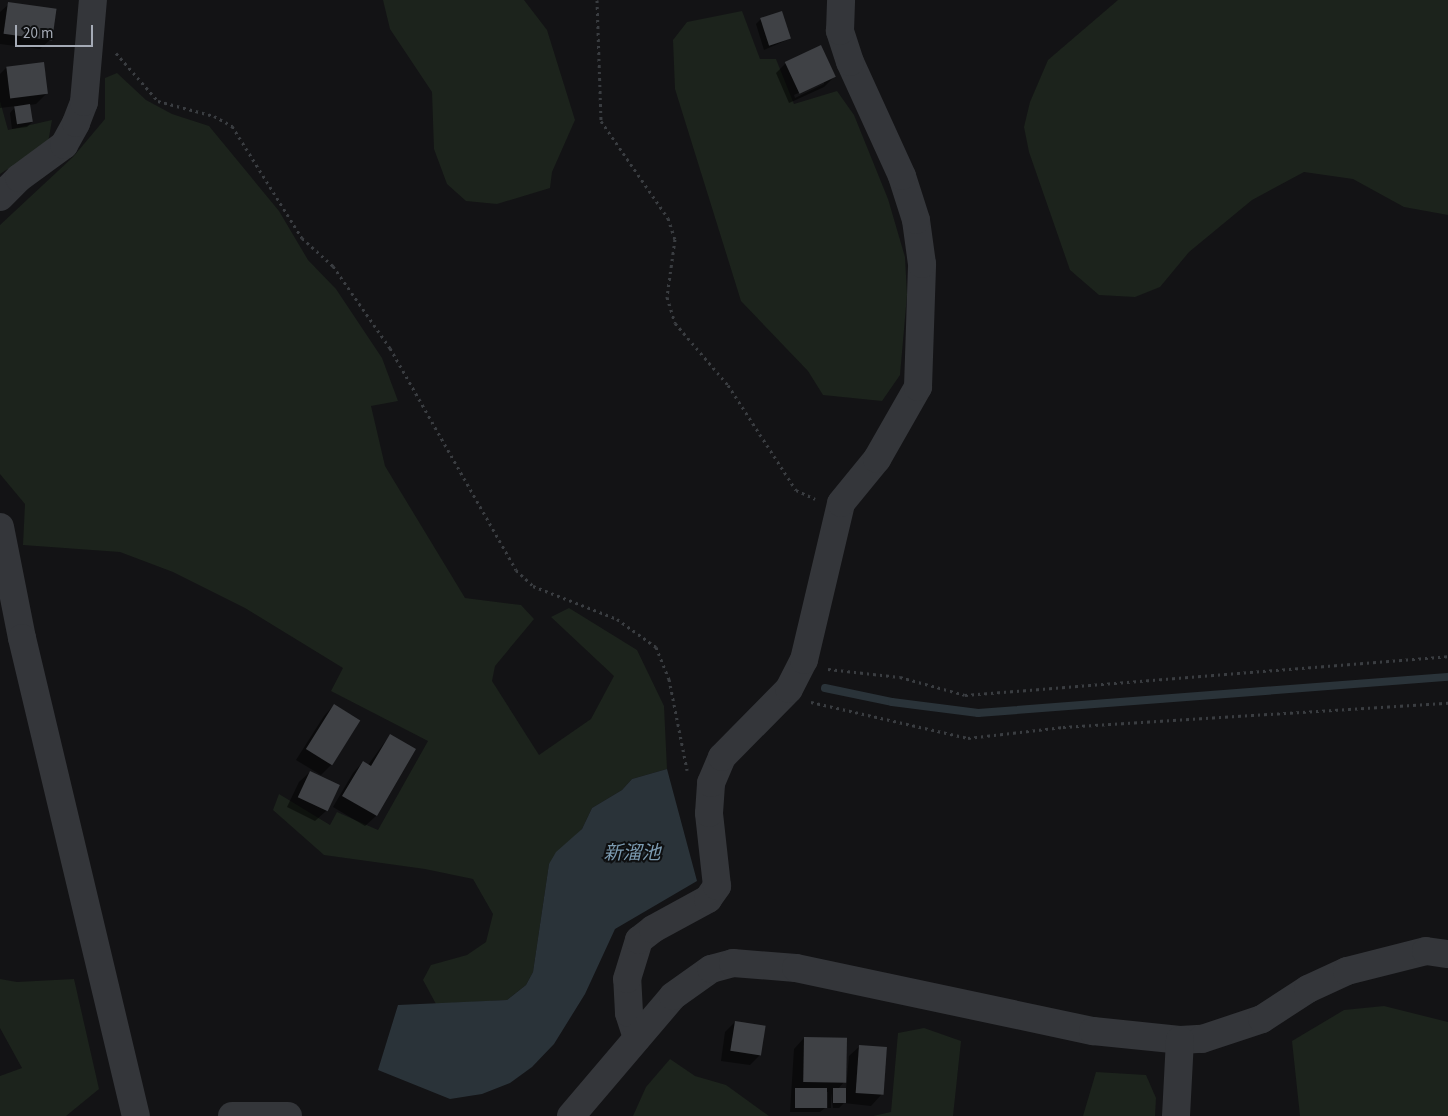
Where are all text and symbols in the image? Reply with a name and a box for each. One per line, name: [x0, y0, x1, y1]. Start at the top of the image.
scale bar: [18, 15, 95, 47]
text: 20 m: [23, 23, 53, 44]
water label: 新溜池: [604, 843, 660, 865]

